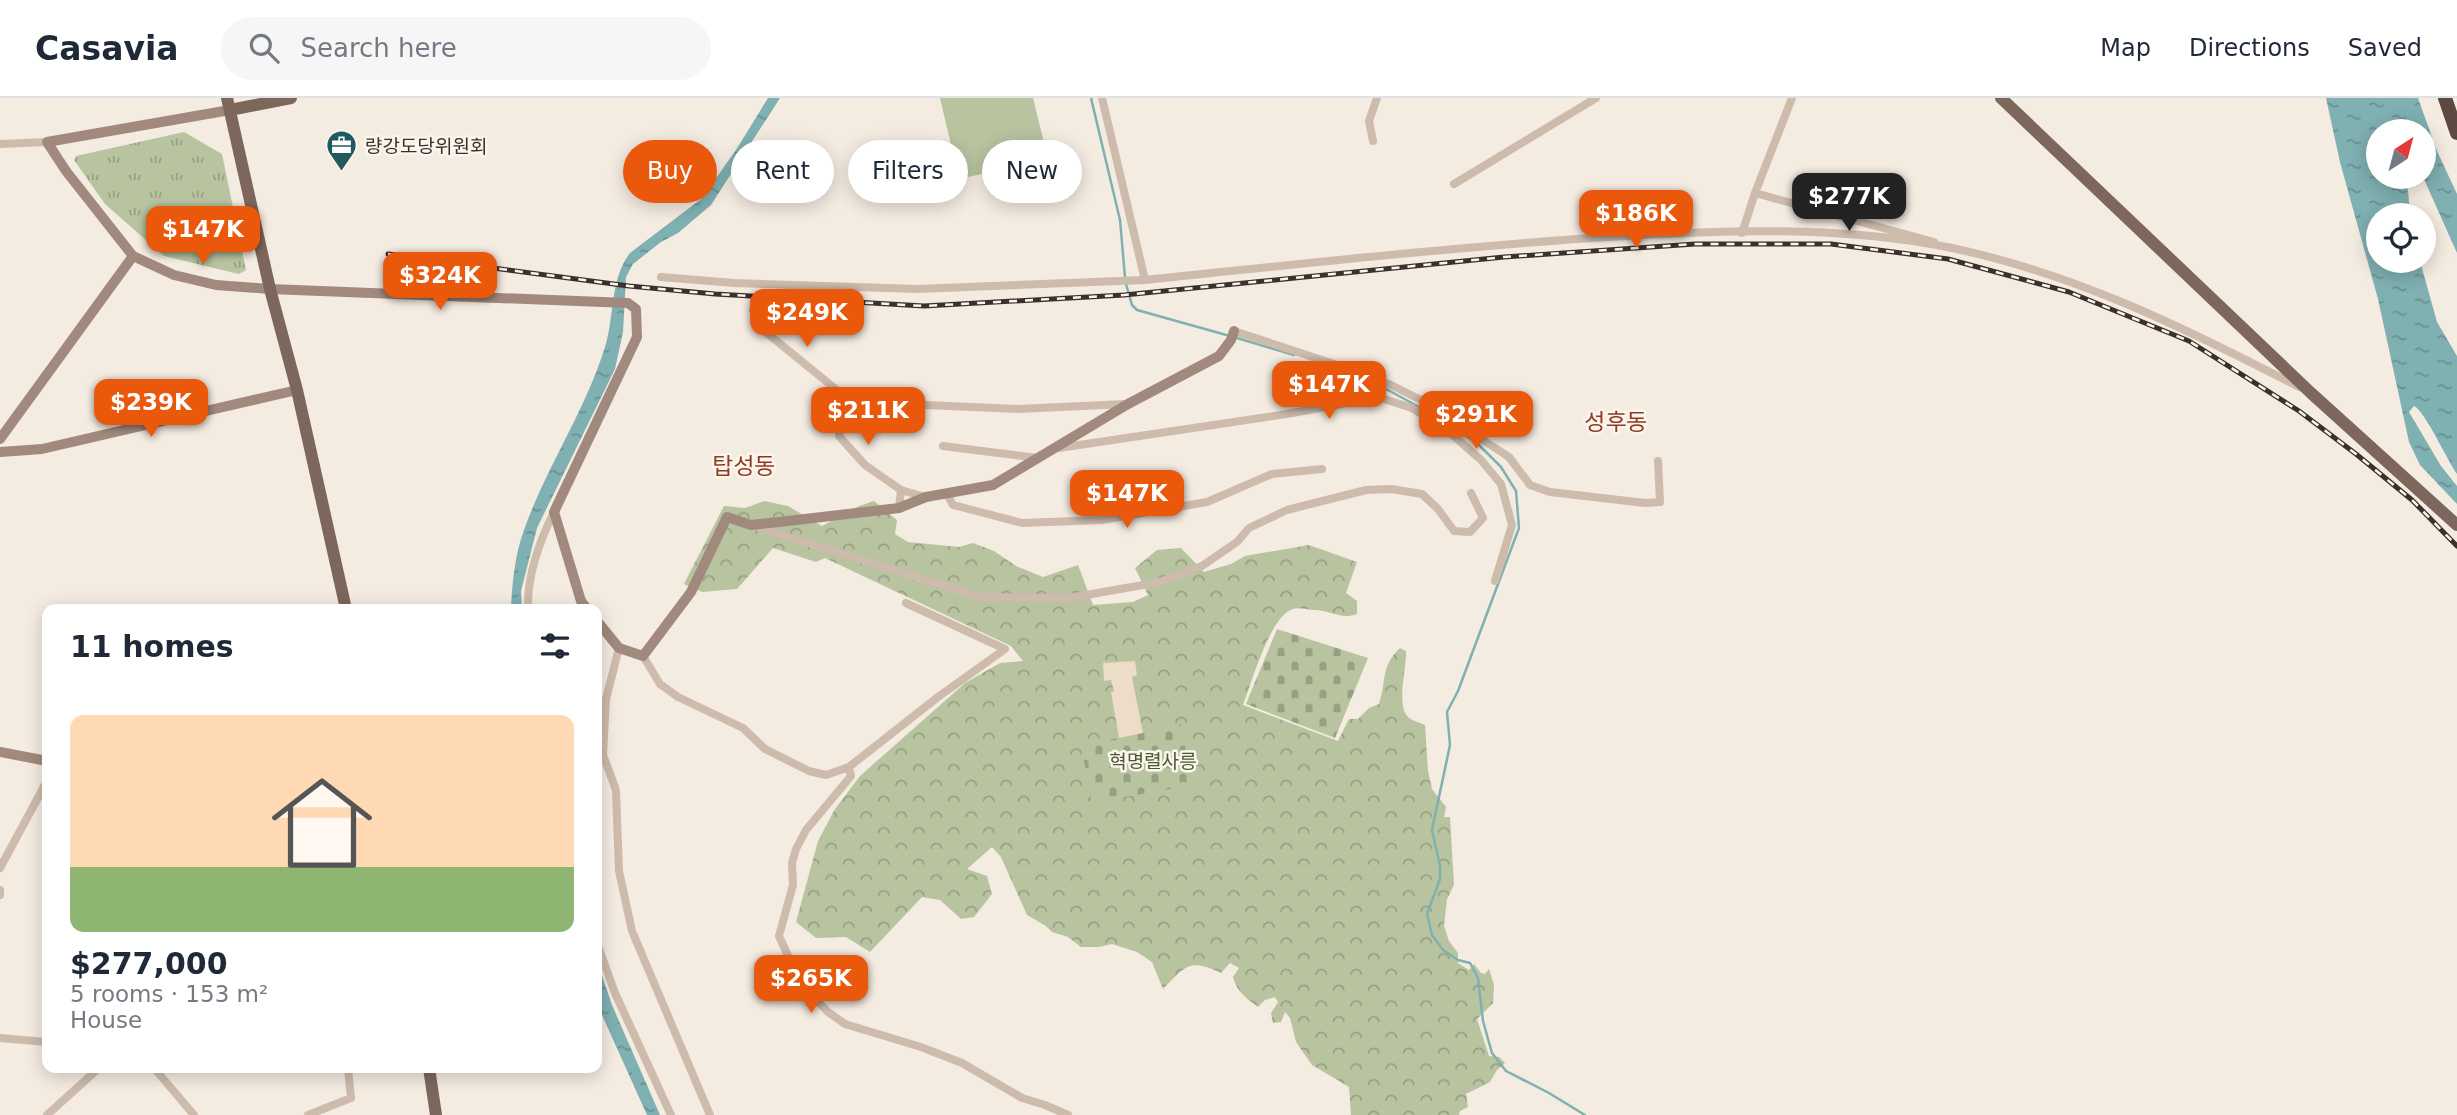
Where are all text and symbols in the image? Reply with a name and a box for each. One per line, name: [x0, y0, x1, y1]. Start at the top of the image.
search box: [221, 17, 711, 80]
text: Casavia: [35, 29, 179, 68]
icon: search: [245, 29, 283, 67]
text: Search here: [301, 33, 457, 63]
text: Map: [2100, 34, 2151, 62]
text: Directions: [2189, 34, 2310, 62]
text: Saved: [2348, 34, 2422, 62]
north arrow: [2366, 119, 2436, 189]
map controls: [2366, 119, 2436, 273]
office icon: 량강도당위원회: [325, 129, 359, 173]
place label: 량강도당위원회: [365, 135, 487, 157]
chip: Buy: [623, 140, 717, 203]
chip: Rent: [731, 140, 834, 203]
chip: Filters: [848, 140, 968, 203]
chip: New: [982, 140, 1082, 203]
pin: $277K: [1800, 174, 1898, 233]
text: $277K: [1808, 183, 1890, 209]
pin: $186K: [1587, 190, 1685, 250]
text: $186K: [1595, 200, 1677, 226]
button: locate: [2366, 203, 2436, 273]
pin: $147K: [154, 206, 252, 266]
text: $147K: [162, 216, 244, 242]
pin: $324K: [391, 252, 489, 312]
text: $324K: [399, 262, 481, 288]
pin: $249K: [758, 289, 856, 349]
text: $249K: [766, 299, 848, 325]
pin: $147K: [1280, 362, 1378, 421]
text: $147K: [1288, 371, 1370, 397]
pin: $239K: [102, 380, 200, 439]
pin: $211K: [819, 388, 917, 447]
text: $239K: [110, 389, 192, 415]
pin: $291K: [1427, 392, 1525, 451]
text: $211K: [827, 397, 909, 423]
text: $291K: [1435, 401, 1517, 427]
district label: 성후동: [1584, 409, 1648, 435]
district label: 탑성동: [712, 453, 776, 479]
pin: $147K: [1078, 470, 1176, 530]
text: $147K: [1086, 480, 1168, 506]
icon: filters: [536, 627, 574, 665]
text: 11 homes: [70, 629, 234, 664]
park label: 혁명렬사릉: [1109, 750, 1197, 772]
icon: home: [259, 760, 385, 886]
text: $277,000: [70, 946, 228, 981]
pin: $265K: [762, 956, 860, 1015]
text: $265K: [770, 965, 852, 991]
text: 5 rooms · 153 m²: [70, 981, 268, 1007]
text: House: [70, 1007, 142, 1033]

